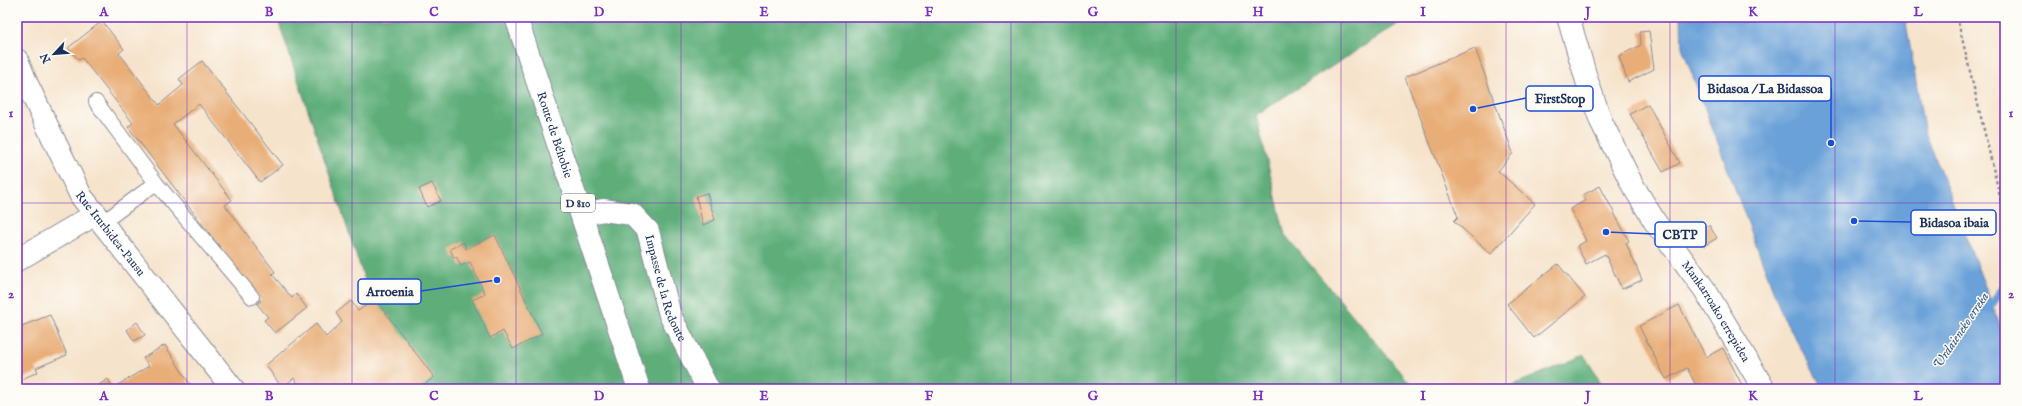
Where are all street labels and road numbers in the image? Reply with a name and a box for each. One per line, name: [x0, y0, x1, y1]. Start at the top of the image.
street label: Route de Béhobie: [533, 90, 576, 180]
street label: Rue Iturbidea-Pausu: [72, 188, 148, 279]
road number: D 810: [561, 194, 595, 212]
street label: Impasse de la Redoute: [641, 233, 690, 345]
street label: Mankarroako errepidea: [1678, 258, 1754, 365]

